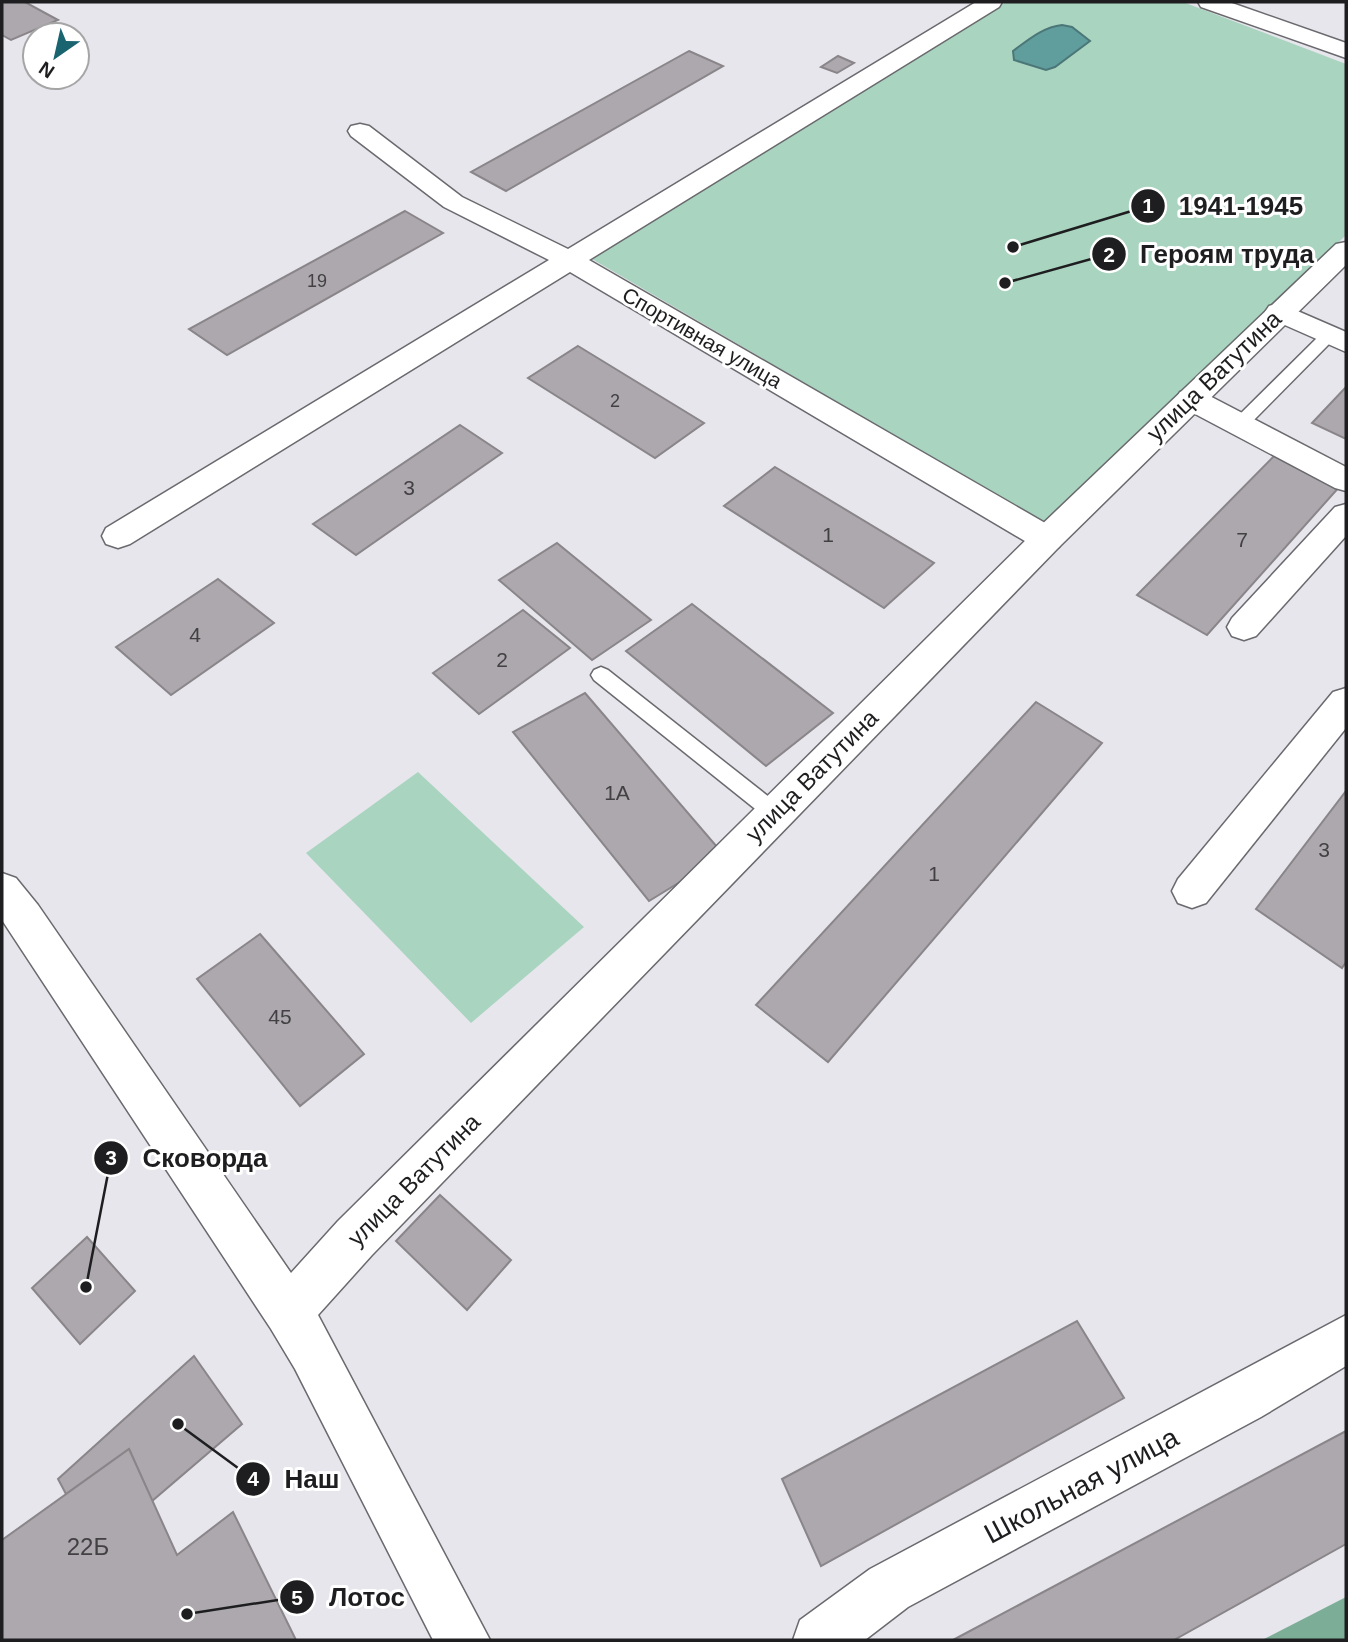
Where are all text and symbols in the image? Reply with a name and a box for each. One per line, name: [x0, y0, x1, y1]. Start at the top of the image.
north arrow: [21, 21, 91, 91]
text: N: [35, 57, 58, 82]
callout: 1941-1945: [1130, 182, 1318, 229]
text: 1941-1945: [1179, 191, 1303, 221]
text: 1: [1142, 194, 1154, 217]
callout: Героям труда: [1091, 231, 1328, 278]
text: Героям труда: [1140, 239, 1315, 269]
text: 2: [1103, 243, 1115, 266]
house number: 19: [307, 271, 327, 291]
street label: Спортивная улица: [618, 283, 786, 393]
street label: улица Ватутина: [1141, 304, 1287, 446]
house number: 2: [610, 391, 620, 411]
house number: 3: [403, 476, 415, 499]
house number: 1: [822, 523, 834, 546]
house number: 7: [1236, 528, 1248, 551]
house number: 4: [189, 623, 201, 646]
house number: 2: [496, 648, 508, 671]
street label: улица Ватутина: [740, 704, 884, 847]
house number: 1А: [604, 781, 630, 804]
house number: 3: [1318, 838, 1330, 861]
house number: 1: [928, 862, 940, 885]
house number: 45: [268, 1005, 292, 1028]
street label: улица Ватутина: [342, 1108, 486, 1251]
callout: Сковорда: [94, 1134, 282, 1181]
text: Сковорда: [142, 1143, 268, 1173]
text: 3: [105, 1146, 117, 1169]
street label: Школьная улица: [979, 1421, 1184, 1550]
callout: Наш: [236, 1455, 354, 1502]
text: Наш: [285, 1464, 339, 1494]
text: 4: [247, 1467, 259, 1490]
house number: 22Б: [67, 1533, 109, 1560]
callout: Лотос: [280, 1574, 419, 1621]
text: Лотос: [329, 1582, 405, 1612]
text: 5: [291, 1586, 303, 1609]

